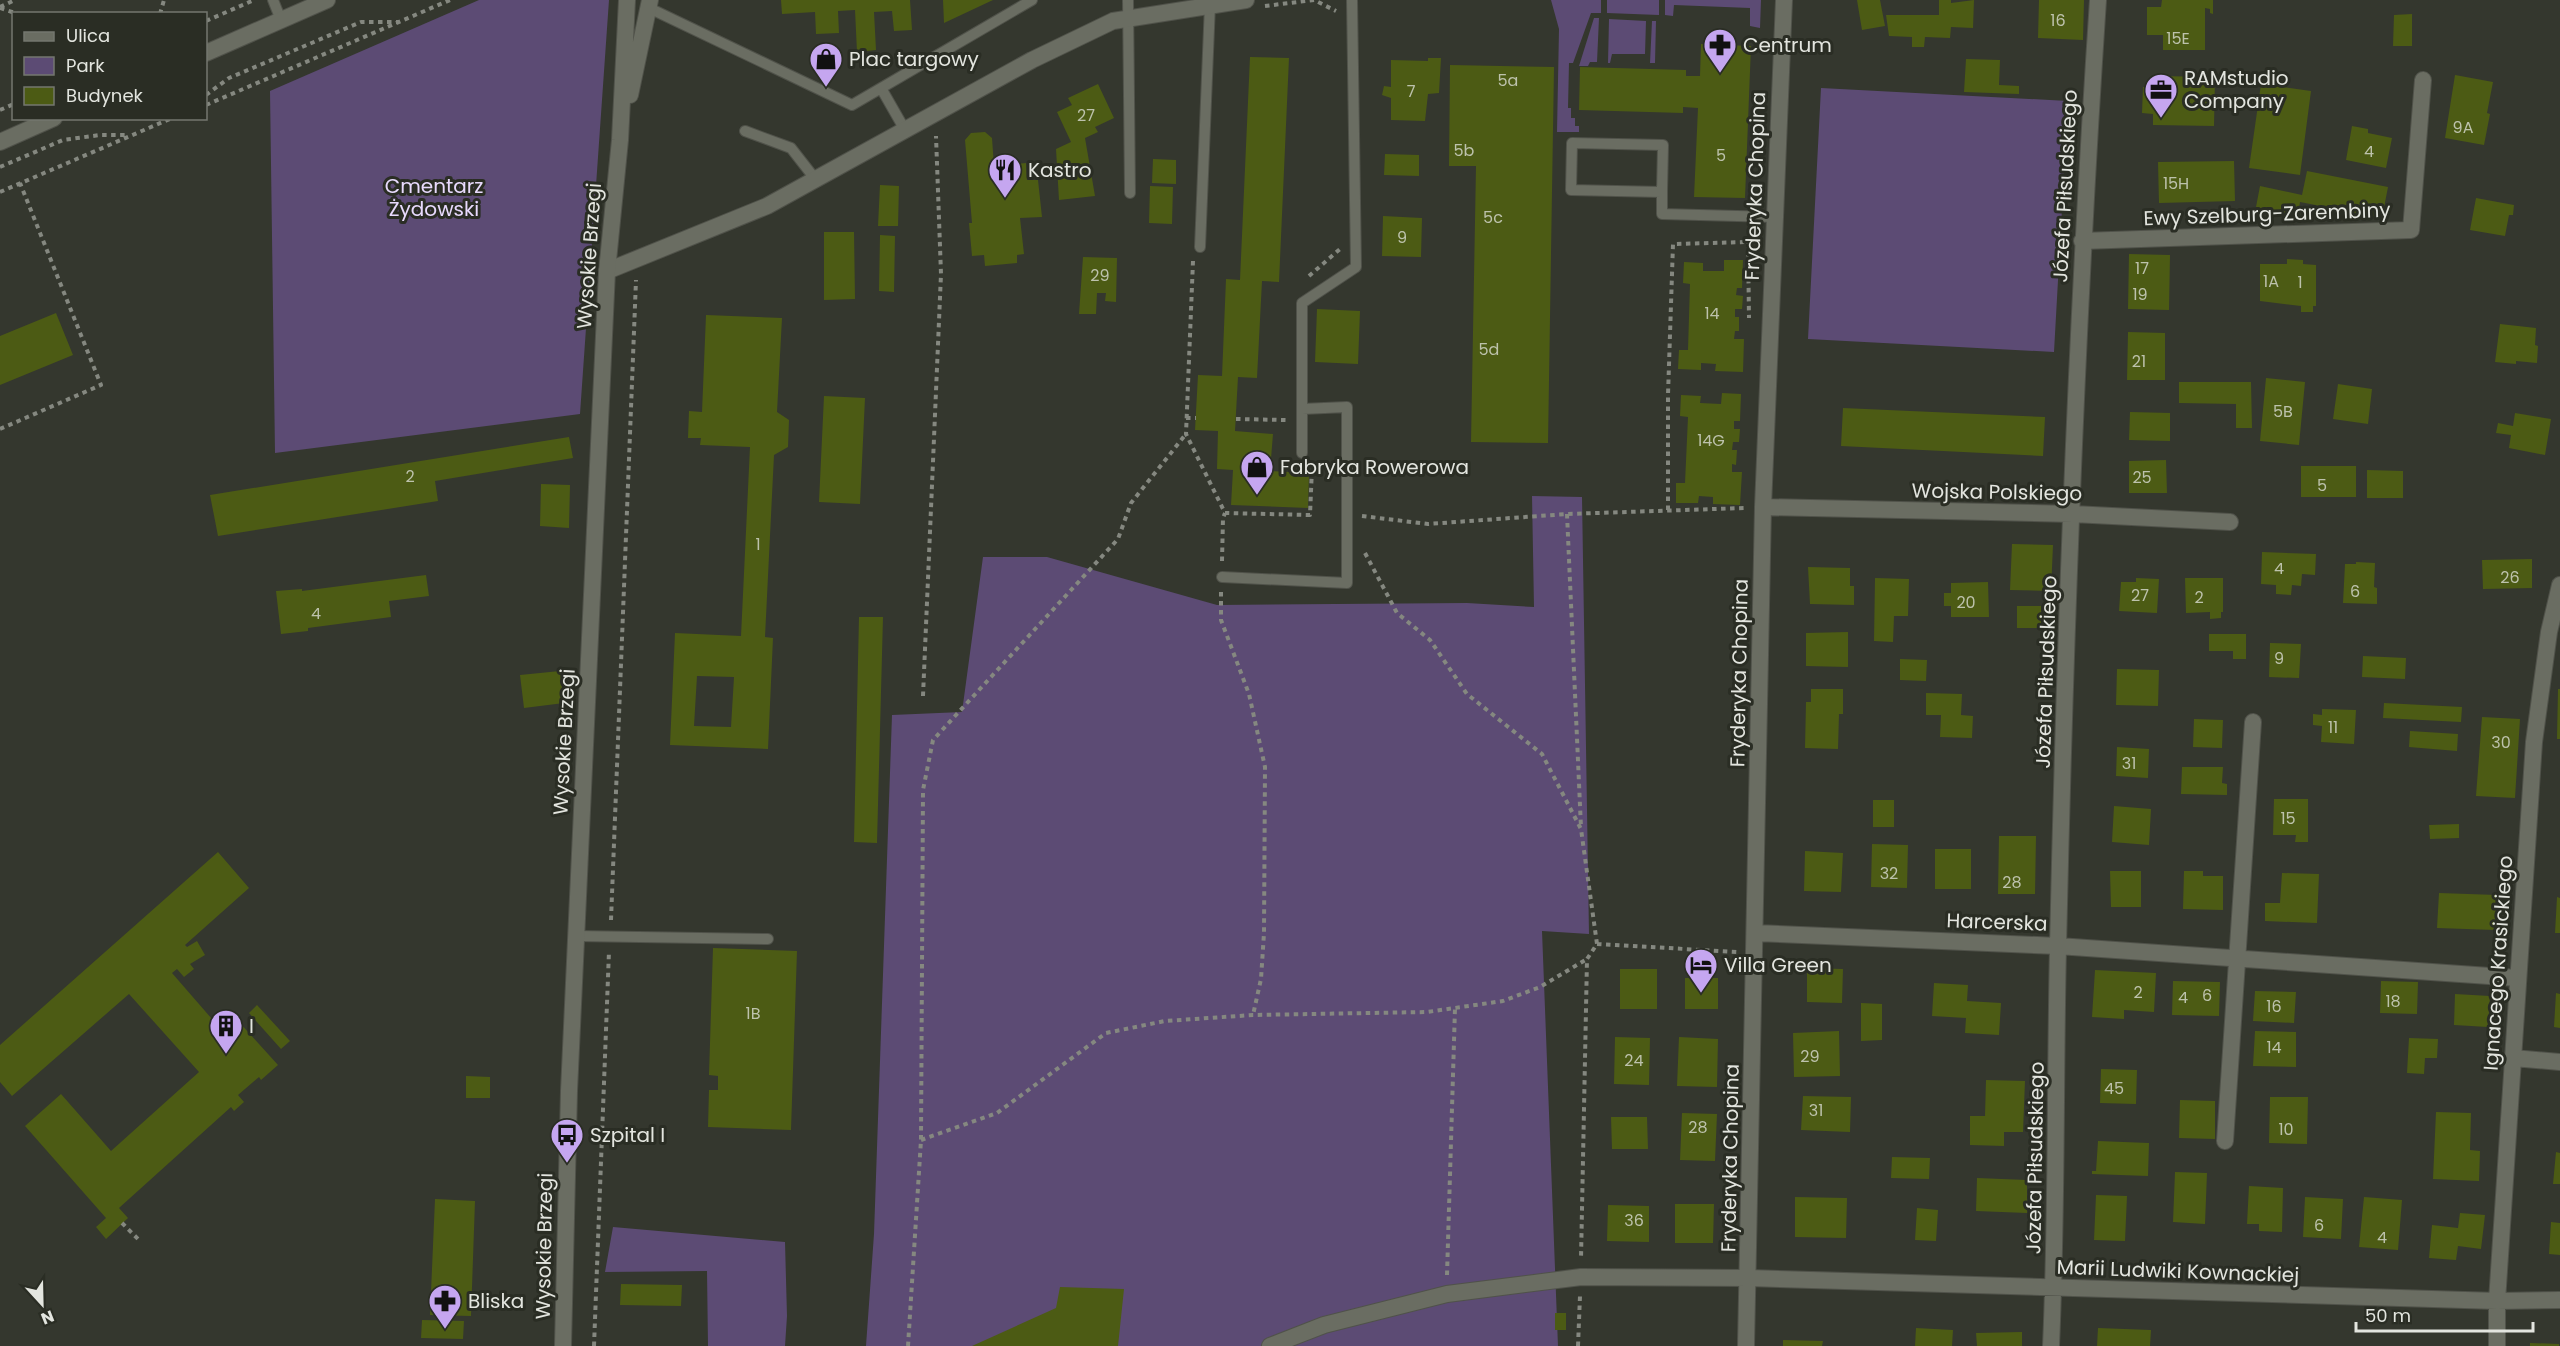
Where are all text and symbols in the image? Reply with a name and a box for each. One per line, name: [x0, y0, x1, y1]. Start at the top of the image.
house number: 16: [2050, 9, 2066, 32]
legend: [12, 12, 207, 120]
text: Ulica: [66, 23, 110, 48]
pharmacy icon: Centrum: [1702, 27, 1738, 74]
house number: 15E: [2166, 27, 2190, 50]
place label: Centrum: [1743, 31, 1832, 59]
shop icon: Plac targowy: [808, 41, 844, 88]
place label: Plac targowy: [849, 45, 979, 73]
text: Park: [66, 53, 105, 78]
place label: RAMstudio Company: [2184, 64, 2289, 115]
house number: 5a: [1498, 69, 1518, 92]
office icon: RAMstudio Company: [2143, 72, 2179, 119]
house number: 7: [1407, 80, 1416, 103]
text: Budynek: [66, 83, 144, 108]
street label: Józefa Piłsudskiego: [2046, 89, 2084, 283]
street label: Fryderyka Chopina: [1738, 91, 1772, 281]
house number: 27: [1077, 104, 1095, 127]
house number: 9A: [2453, 116, 2474, 139]
house number: 5b: [1454, 139, 1475, 162]
house number: 4: [2364, 140, 2374, 163]
house number: 5: [1716, 144, 1726, 167]
restaurant icon: Kastro: [987, 152, 1023, 199]
place label: Kastro: [1028, 156, 1091, 184]
park label: Cmentarz Żydowski: [385, 172, 483, 223]
house number: 15H: [2163, 172, 2189, 195]
street label: Wysokie Brzegi: [570, 182, 608, 330]
street label: Ewy Szelburg-Zarembiny: [2143, 196, 2391, 232]
house number: 5c: [1483, 206, 1503, 229]
house number: 9: [1397, 226, 1407, 249]
house number: 17: [2135, 257, 2149, 280]
house number: 29: [1090, 264, 1110, 287]
house number: 1A: [2263, 270, 2279, 293]
house number: 1: [2297, 271, 2303, 294]
house number: 19: [2132, 283, 2148, 306]
house number: 14: [1704, 302, 1720, 325]
house number: 5d: [1479, 338, 1499, 361]
house number: 21: [2132, 350, 2146, 373]
house number: 5B: [2273, 400, 2293, 423]
house number: 14G: [1697, 429, 1725, 452]
shop icon: Fabryka Rowerowa: [1239, 449, 1275, 496]
place label: Fabryka Rowerowa: [1280, 453, 1469, 481]
house number: 2: [405, 465, 415, 488]
house number: 25: [2132, 466, 2152, 489]
house number: 5: [2317, 474, 2327, 497]
street label: Wojska Polskiego: [1911, 477, 2083, 507]
house number: 1: [755, 533, 761, 556]
house number: 4: [2274, 557, 2284, 580]
house number: 26: [2500, 566, 2520, 589]
street label: Józefa Piłsudskiego: [2029, 575, 2063, 769]
street label: Fryderyka Chopina: [1723, 579, 1755, 767]
house number: 6: [2350, 580, 2360, 603]
house number: 27: [2131, 584, 2149, 607]
house number: 2: [2194, 586, 2204, 609]
house number: 20: [1956, 591, 1976, 614]
house number: 4: [311, 602, 321, 625]
house number: 9: [2274, 647, 2284, 670]
street label: Wysokie Brzegi: [546, 668, 582, 816]
house number: 11: [2328, 716, 2338, 739]
house number: 30: [2491, 731, 2511, 754]
house number: 31: [2122, 752, 2136, 775]
house number: 15: [2280, 807, 2296, 830]
street label: Ignacego Krasickiego: [2477, 855, 2519, 1071]
house number: 32: [1880, 862, 1898, 885]
house number: 28: [2002, 871, 2022, 894]
street label: Harcerska: [1946, 906, 2048, 938]
hotel icon: Villa Green: [1683, 947, 1719, 994]
place label: Villa Green: [1724, 951, 1832, 979]
house number: 2: [2133, 981, 2143, 1004]
house number: 6: [2202, 984, 2212, 1007]
house number: 4: [2178, 986, 2188, 1009]
house number: 18: [2385, 990, 2401, 1013]
house number: 16: [2266, 995, 2282, 1018]
house number: 1B: [746, 1002, 761, 1025]
building icon: I: [208, 1008, 244, 1055]
place label: I: [249, 1012, 254, 1040]
house number: 14: [2266, 1036, 2282, 1059]
house number: 29: [1800, 1045, 1820, 1068]
house number: 24: [1624, 1049, 1644, 1072]
street label: Józefa Piłsudskiego: [2019, 1061, 2051, 1255]
street label: Fryderyka Chopina: [1714, 1064, 1746, 1252]
house number: 45: [2104, 1077, 2124, 1100]
house number: 31: [1809, 1099, 1823, 1122]
house number: 28: [1688, 1116, 1708, 1139]
bus stop icon: Szpital I: [549, 1117, 585, 1164]
house number: 10: [2278, 1118, 2294, 1141]
place label: Szpital I: [590, 1121, 665, 1149]
street label: Wysokie Brzegi: [529, 1172, 559, 1320]
house number: 36: [1624, 1209, 1644, 1232]
house number: 6: [2314, 1214, 2324, 1237]
house number: 4: [2377, 1226, 2387, 1249]
street label: Marii Ludwiki Kownackiej: [2056, 1253, 2300, 1289]
north arrow: [12, 1274, 72, 1334]
pharmacy icon: Bliska: [427, 1283, 463, 1330]
place label: Bliska: [468, 1287, 524, 1315]
scale bar: [2356, 1295, 2533, 1333]
text: 50 m: [2365, 1303, 2411, 1328]
text: N: [38, 1305, 57, 1330]

